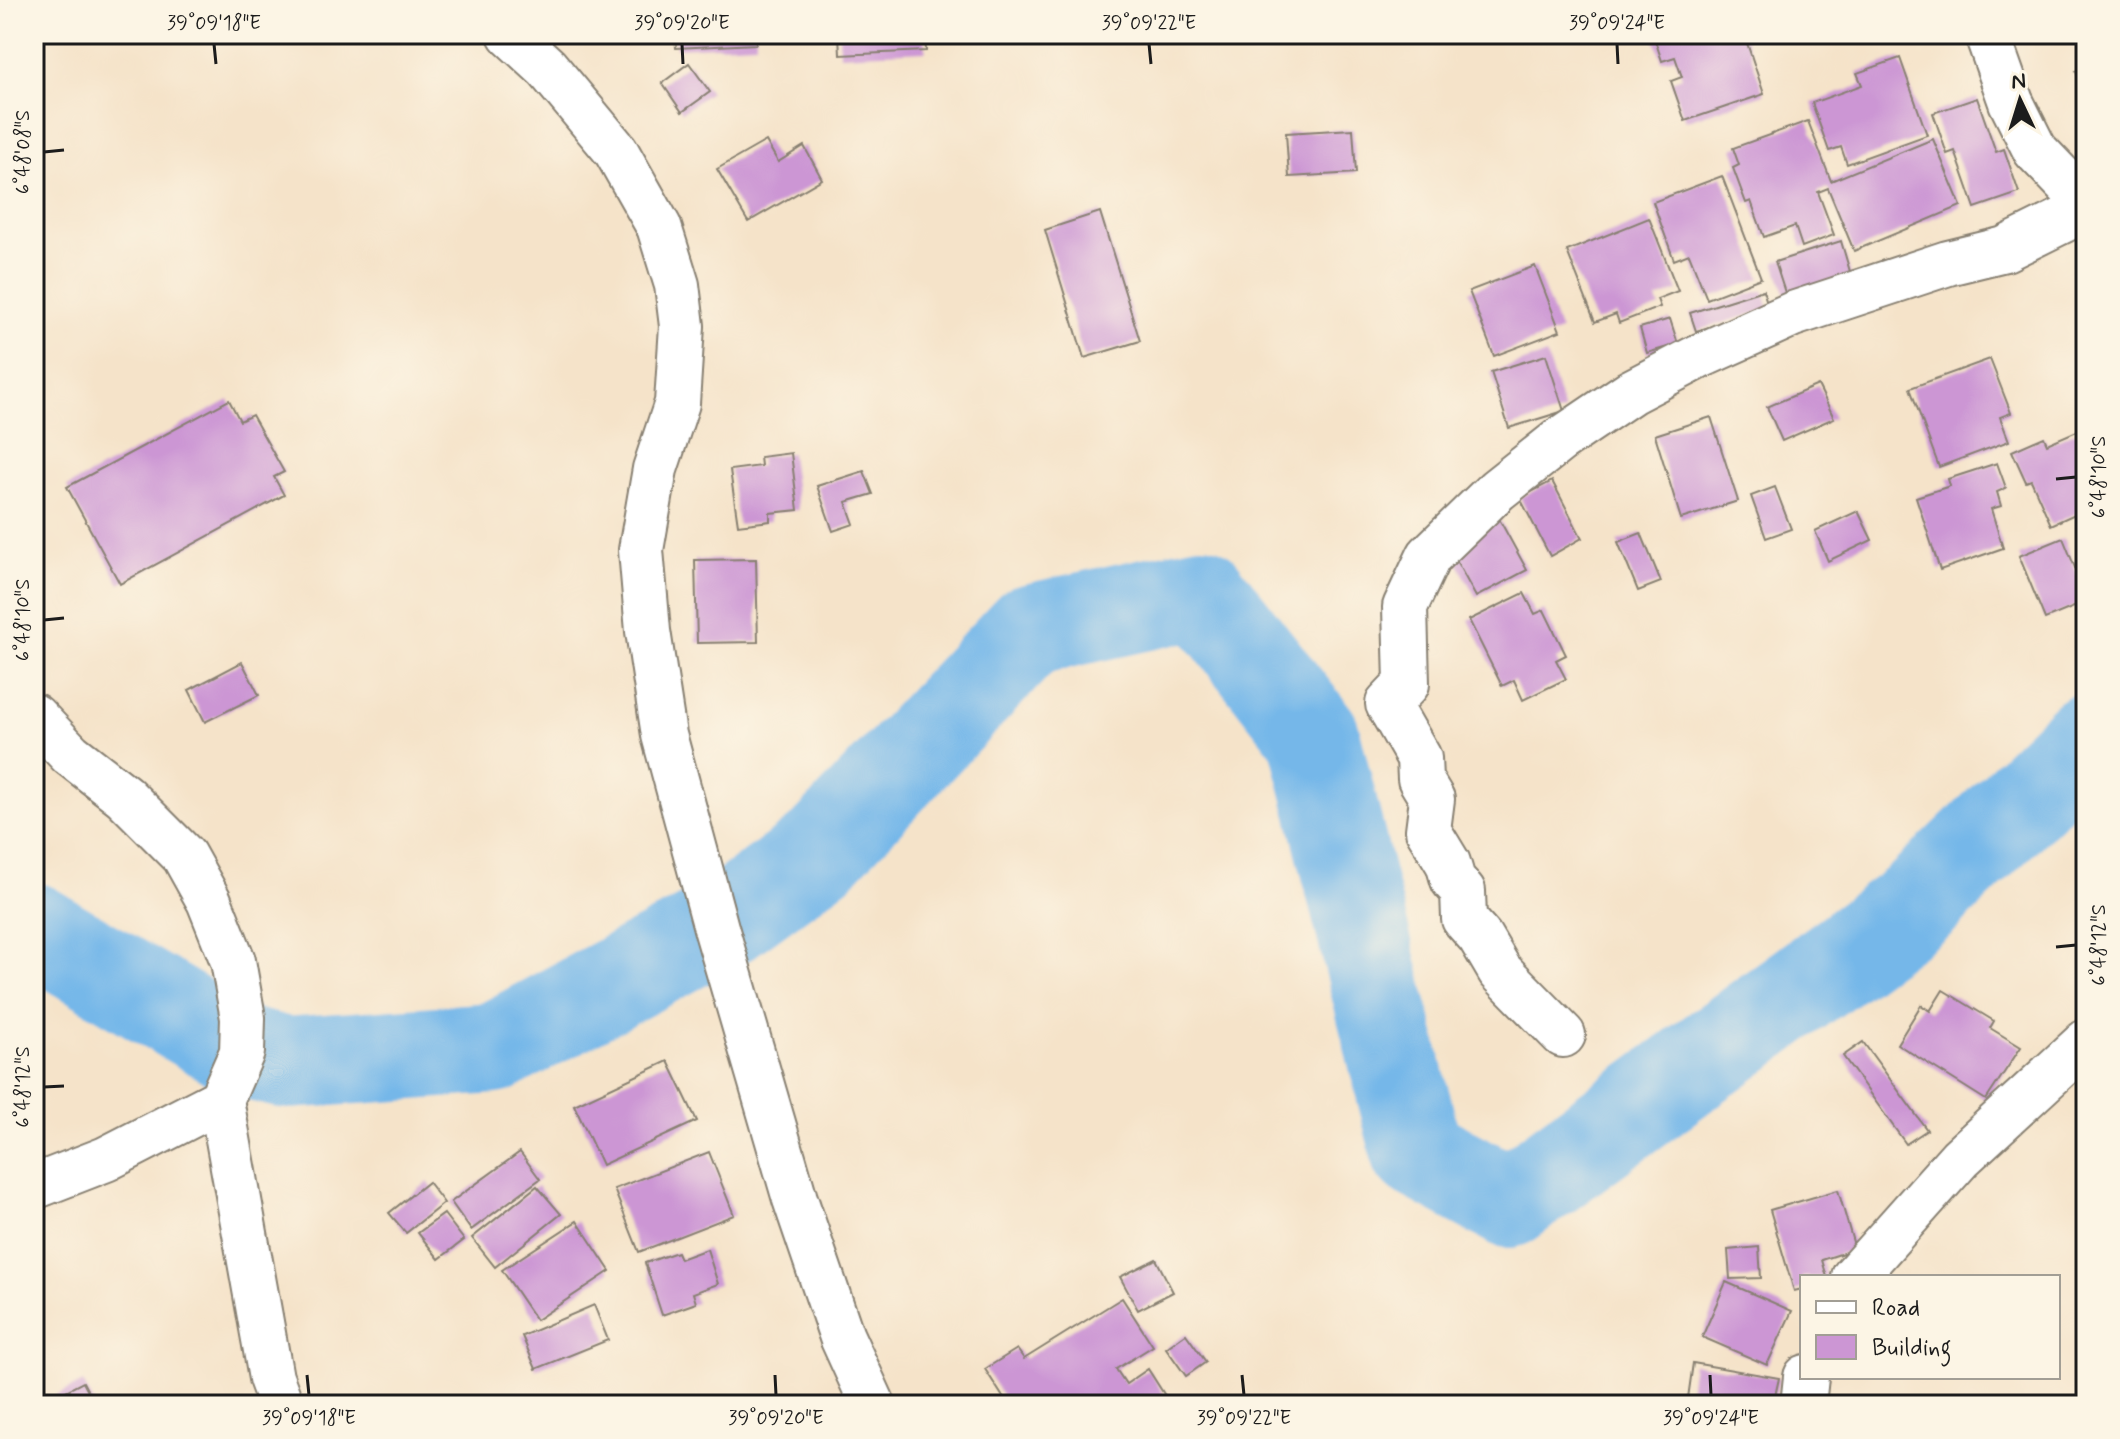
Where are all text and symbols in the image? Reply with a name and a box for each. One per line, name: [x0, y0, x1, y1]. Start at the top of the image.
text: 39°09'18"E: [167, 10, 261, 37]
text: 39°09'20"E: [634, 10, 730, 37]
text: 39°09'22"E: [1102, 10, 1196, 37]
text: 39°09'24"E: [1569, 10, 1665, 37]
north arrow: [1980, 60, 2060, 140]
text: N: [2010, 68, 2027, 97]
text: 6°48'08"S: [10, 110, 37, 194]
text: 6°48'10"S: [2086, 436, 2113, 518]
text: 6°48'10"S: [10, 579, 37, 661]
text: 6°48'12"S: [2086, 904, 2113, 986]
text: 6°48'12"S: [10, 1046, 37, 1128]
legend: [1800, 1275, 2060, 1379]
text: Road: [1872, 1293, 1920, 1324]
text: Building: [1872, 1333, 1952, 1367]
text: 39°09'18"E: [262, 1405, 356, 1432]
text: 39°09'20"E: [728, 1405, 824, 1432]
text: 39°09'22"E: [1197, 1405, 1291, 1432]
text: 39°09'24"E: [1663, 1405, 1759, 1432]

